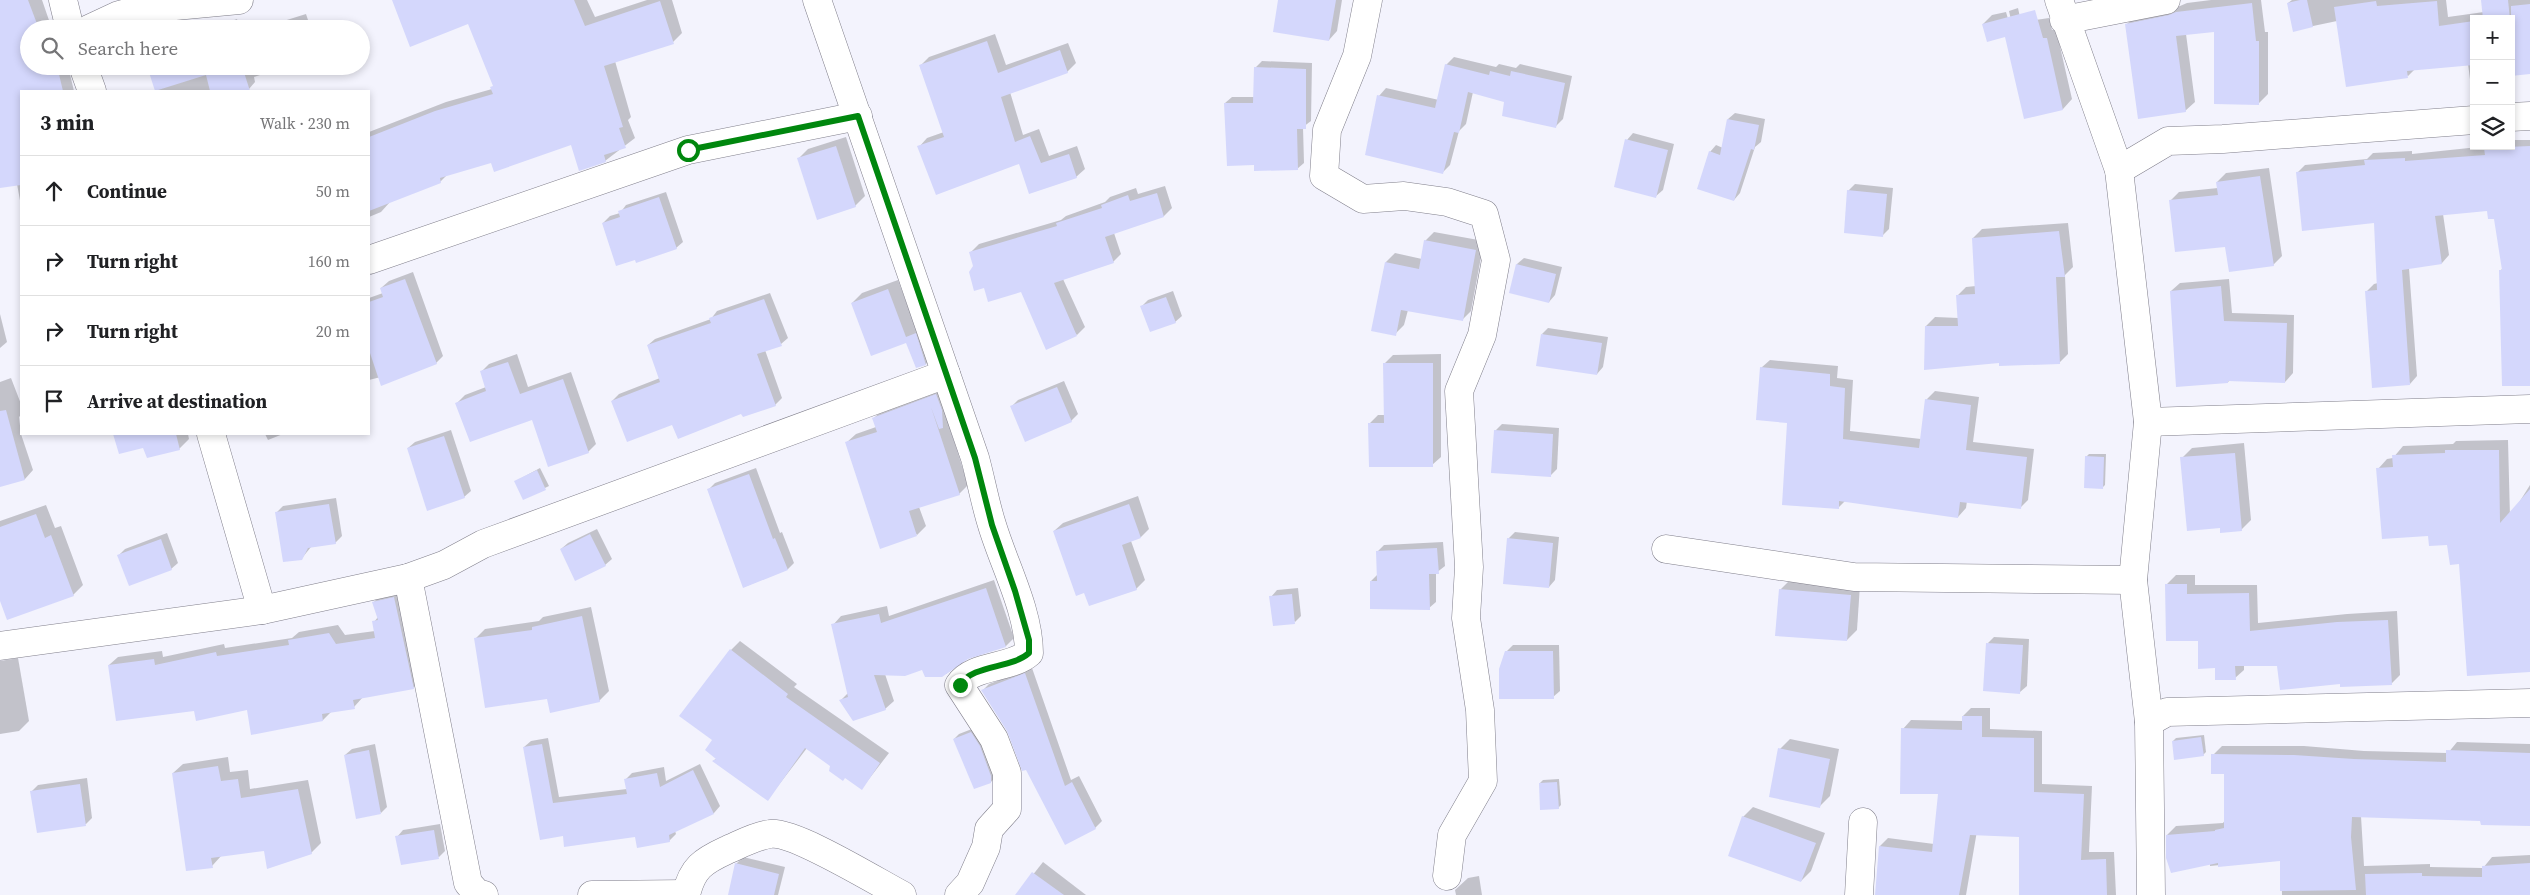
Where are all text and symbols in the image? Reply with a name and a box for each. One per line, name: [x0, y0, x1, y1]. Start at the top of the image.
map controls: [2470, 15, 2515, 150]
button: +: [2470, 15, 2515, 60]
search box: [20, 20, 370, 75]
icon: search: [38, 34, 66, 62]
text: Search here: [78, 35, 178, 61]
button: −: [2470, 60, 2515, 105]
button: layers: [2470, 105, 2515, 150]
text: 3 min: [40, 108, 95, 137]
text: Walk · 230 m: [260, 112, 350, 134]
route start: [677, 139, 700, 162]
icon: ahead: [40, 177, 68, 205]
text: Continue: [87, 178, 167, 204]
text: 50 m: [316, 180, 350, 202]
icon: right: [40, 247, 68, 275]
text: Turn right: [87, 248, 178, 274]
text: 160 m: [308, 250, 350, 272]
icon: right: [40, 317, 68, 345]
text: Turn right: [87, 318, 178, 344]
text: 20 m: [316, 320, 350, 342]
icon: arrive: [40, 387, 68, 415]
text: Arrive at destination: [87, 388, 267, 414]
route end: [949, 674, 972, 697]

